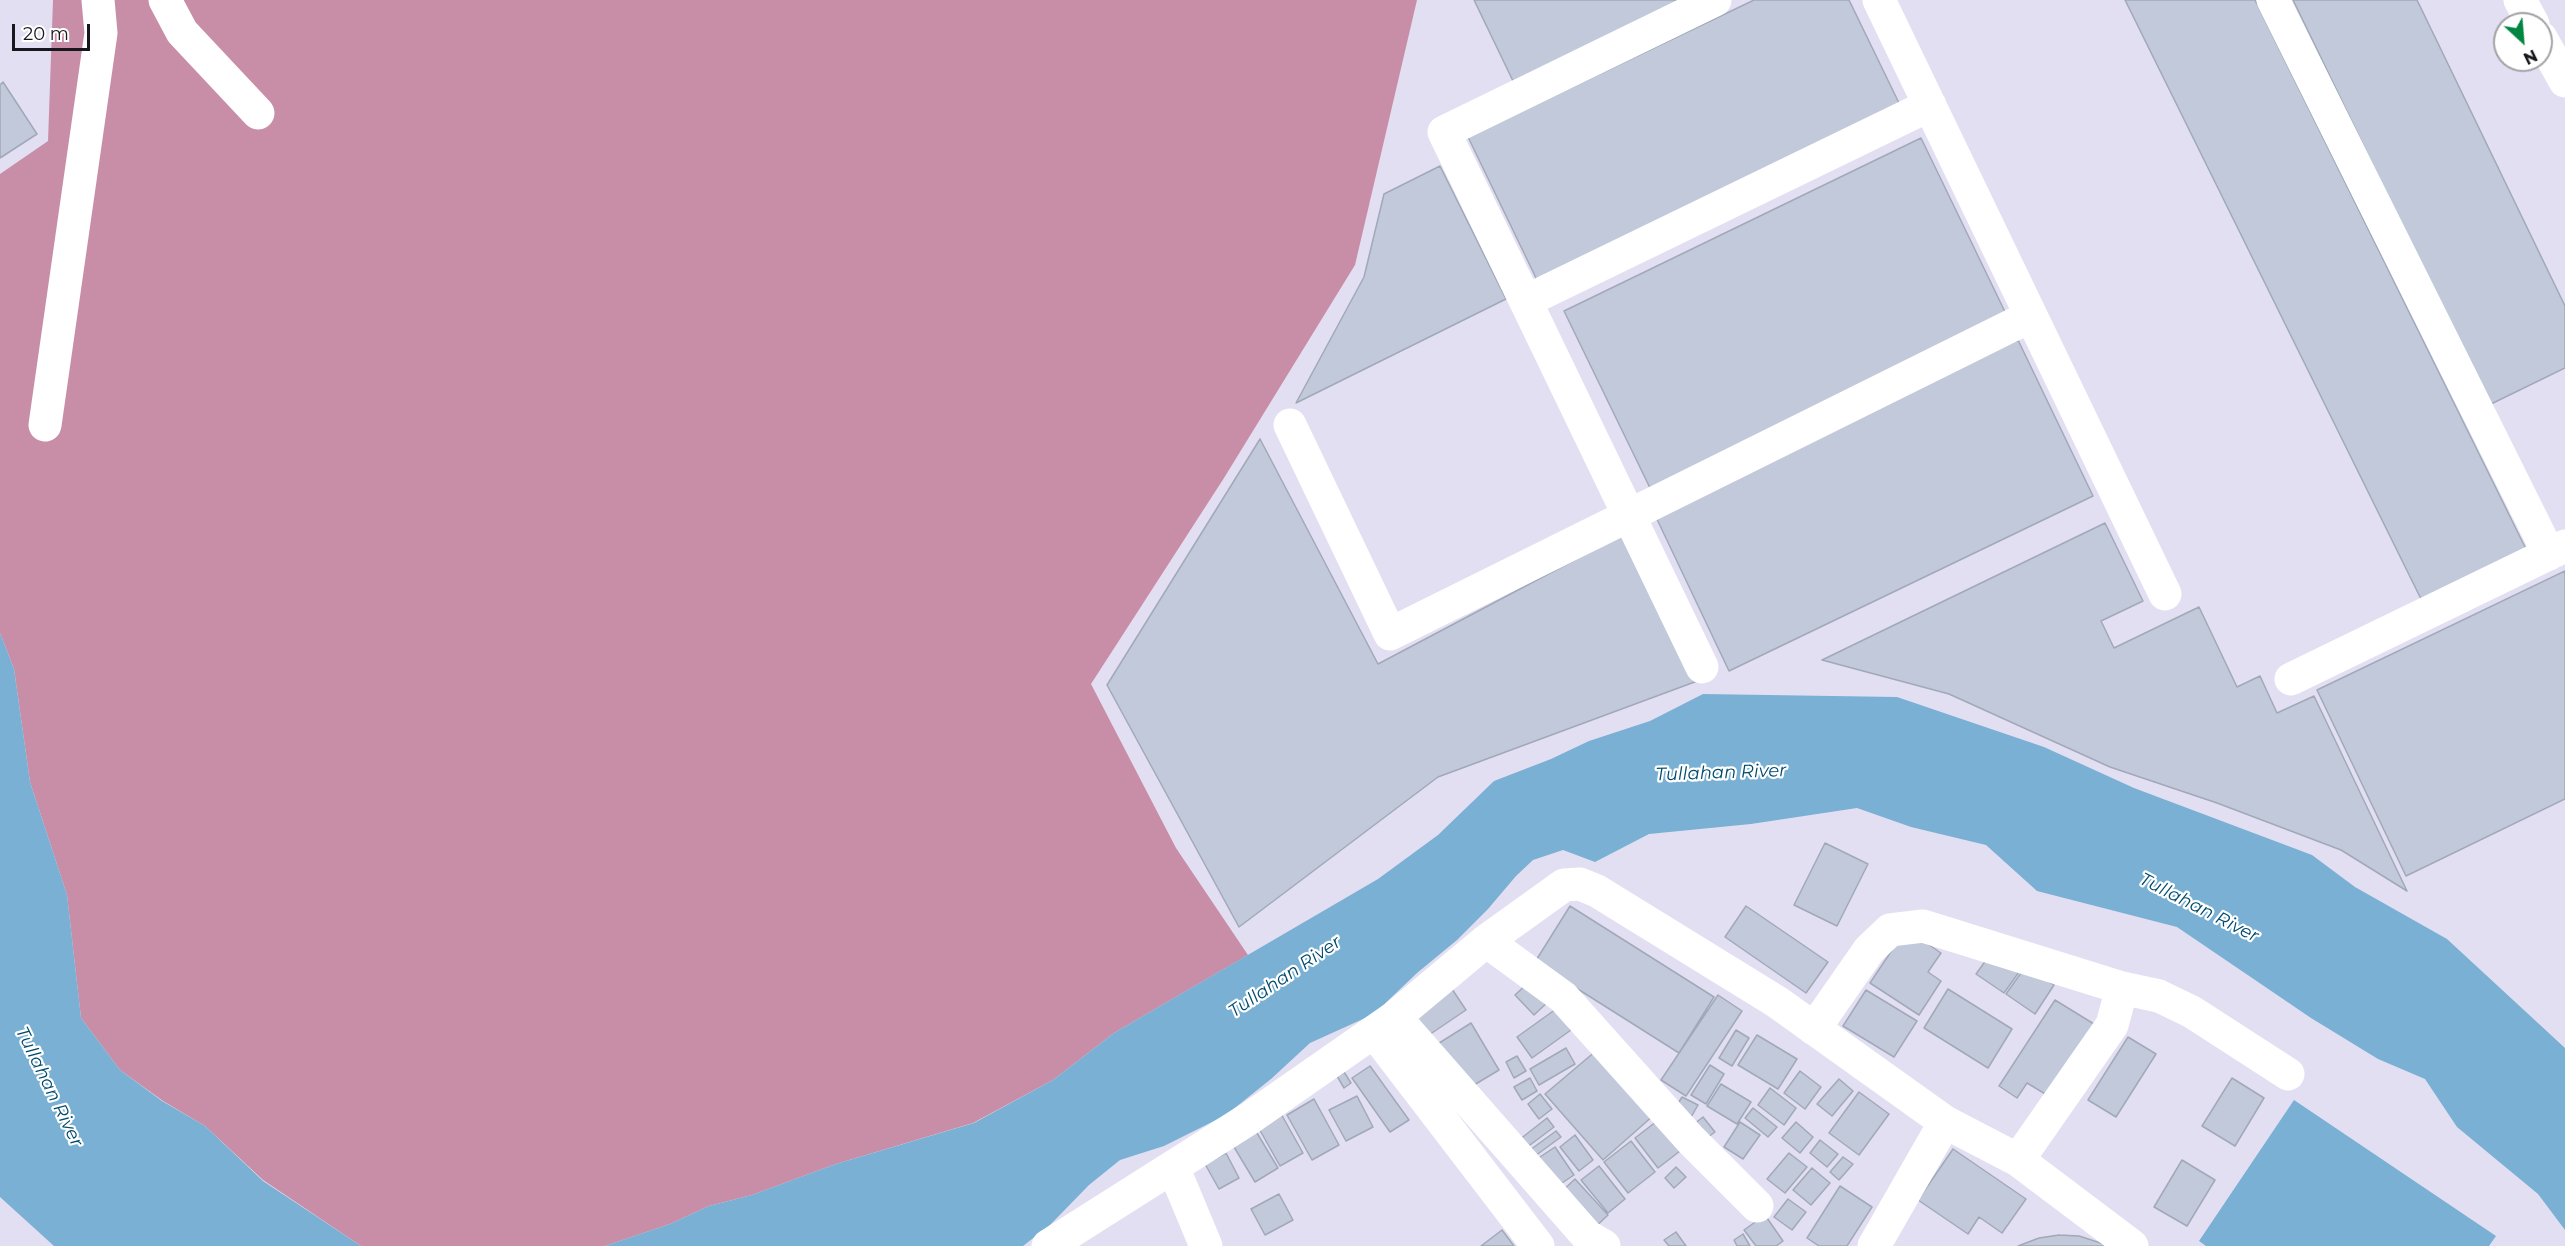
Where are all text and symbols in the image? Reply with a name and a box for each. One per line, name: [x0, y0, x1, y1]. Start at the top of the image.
scale bar: [15, 12, 93, 50]
north arrow: [2493, 12, 2553, 72]
text: 20 m: [23, 23, 69, 45]
text: N: [2520, 45, 2540, 68]
water label: Tullahan River: [1655, 760, 1787, 786]
water label: Tullahan River: [2136, 869, 2262, 947]
water label: Tullahan River: [1225, 931, 1345, 1023]
water label: Tullahan River: [11, 1024, 87, 1150]

